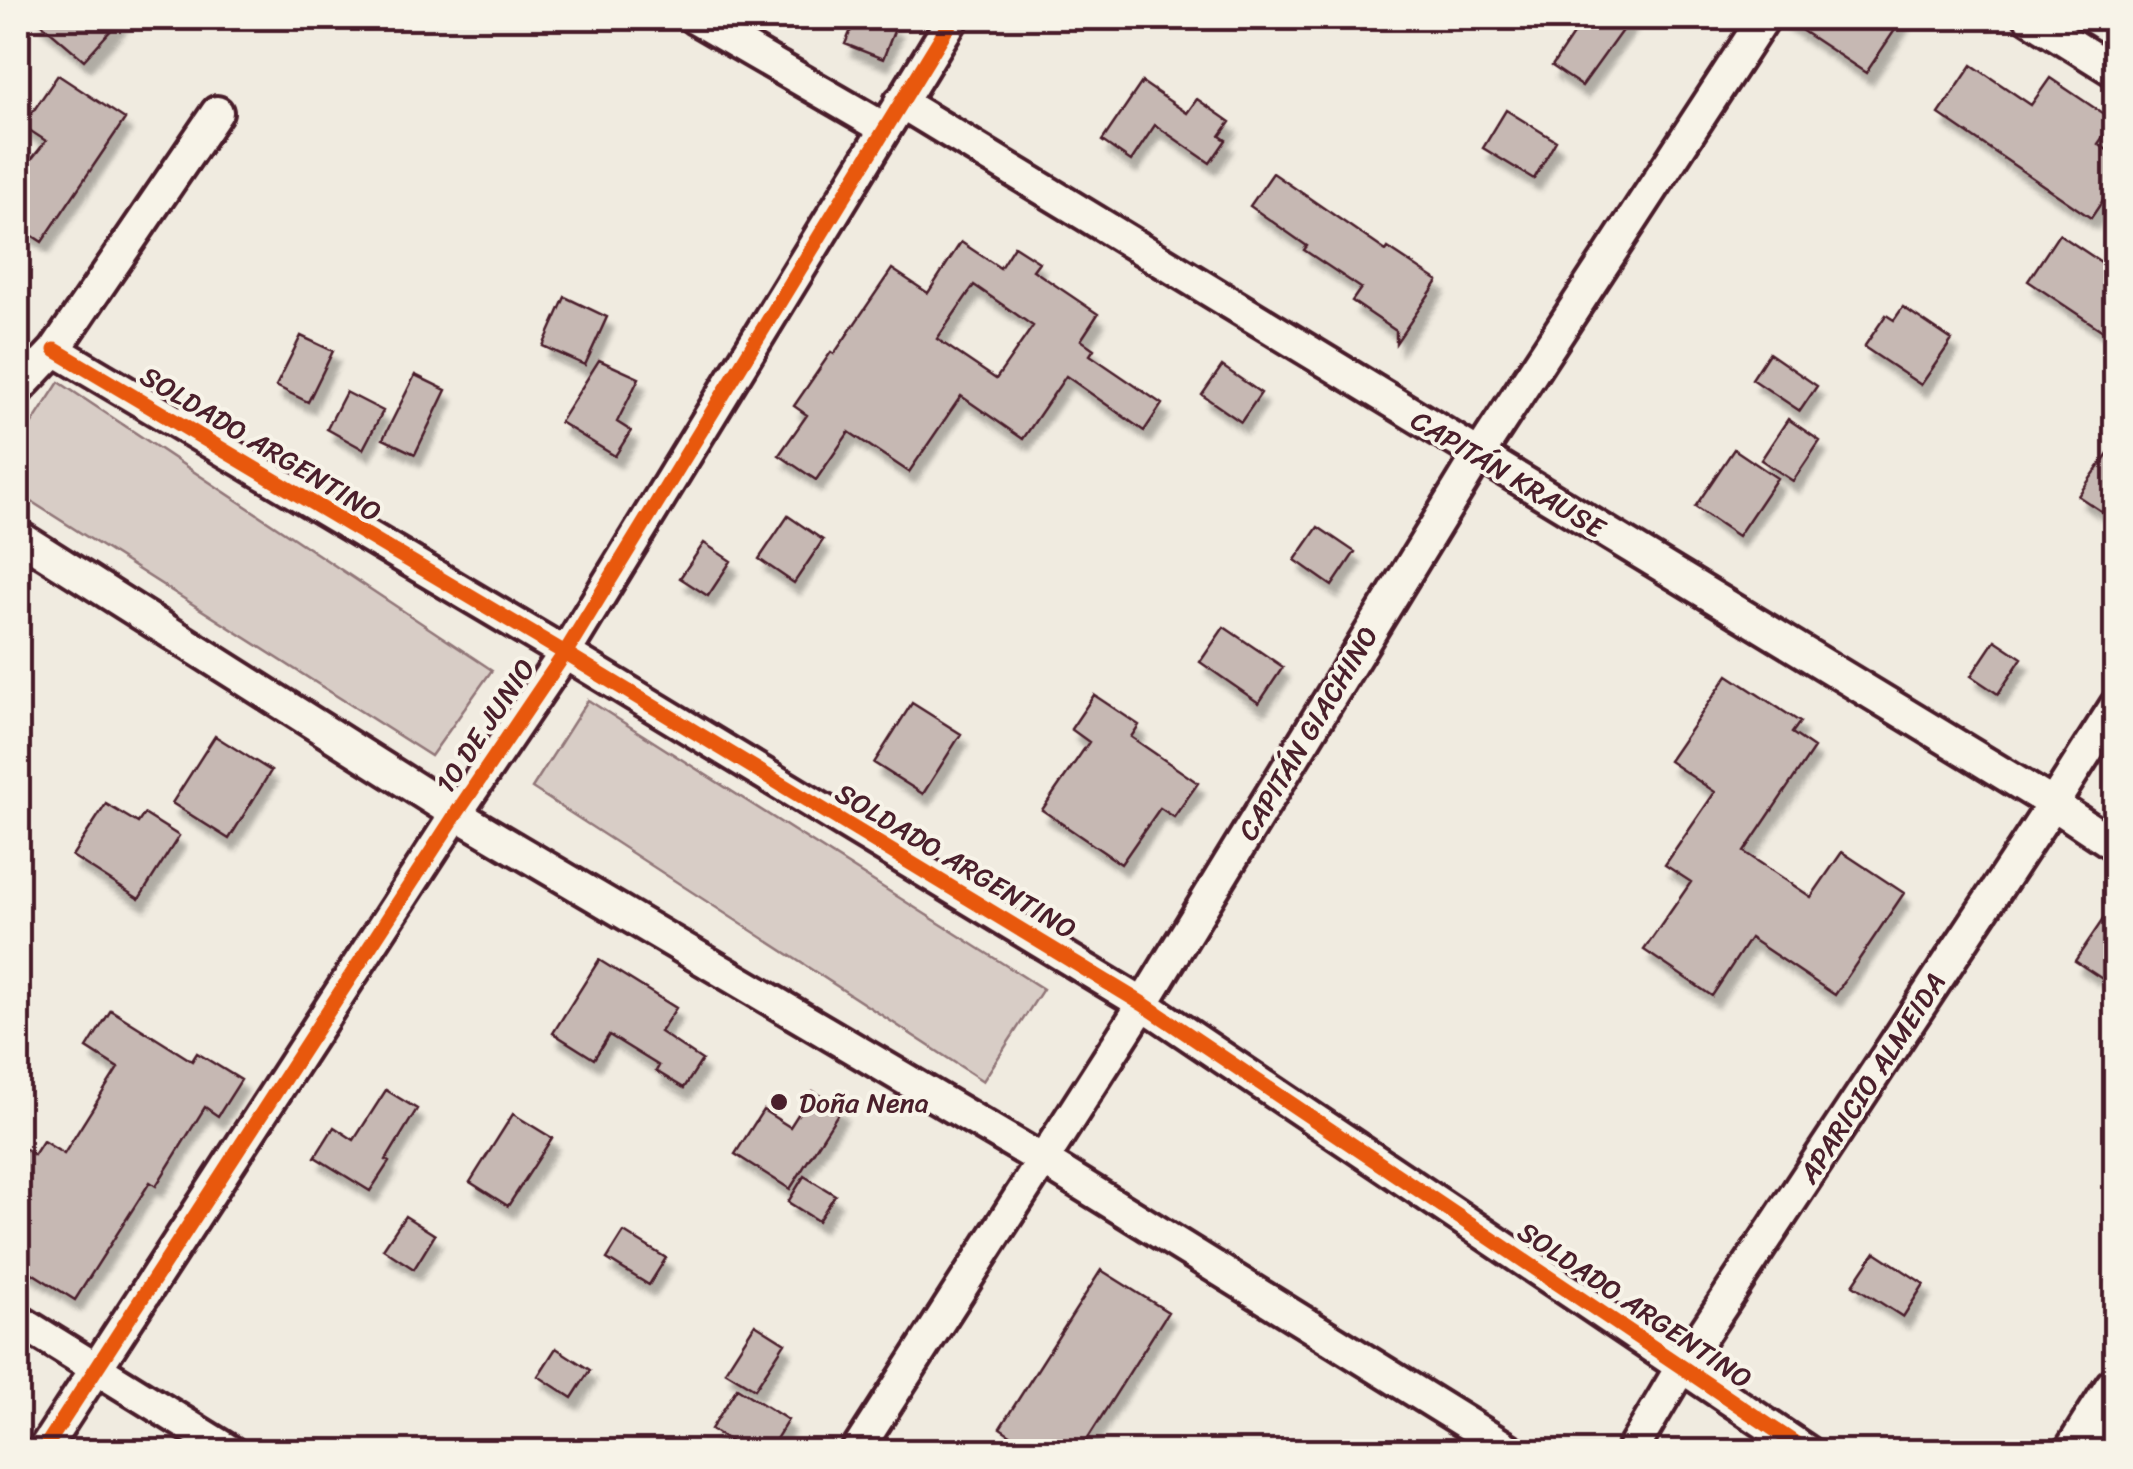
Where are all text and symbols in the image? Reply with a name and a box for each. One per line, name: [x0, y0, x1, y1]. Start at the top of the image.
street label: SOLDADO ARGENTINO: [131, 352, 391, 536]
street label: CAPITÁN KRAUSE: [1401, 396, 1616, 552]
street label: CAPITÁN GIACHINO: [1224, 616, 1392, 850]
street label: 10 DE JUNIO: [422, 648, 548, 804]
street label: SOLDADO ARGENTINO: [826, 769, 1086, 953]
street label: APARICIO ALMEIDA: [1784, 962, 1959, 1195]
place label: Doña Nena: [799, 1078, 929, 1127]
marker: Doña Nena: [768, 1091, 790, 1113]
street label: SOLDADO ARGENTINO: [1507, 1208, 1763, 1402]

